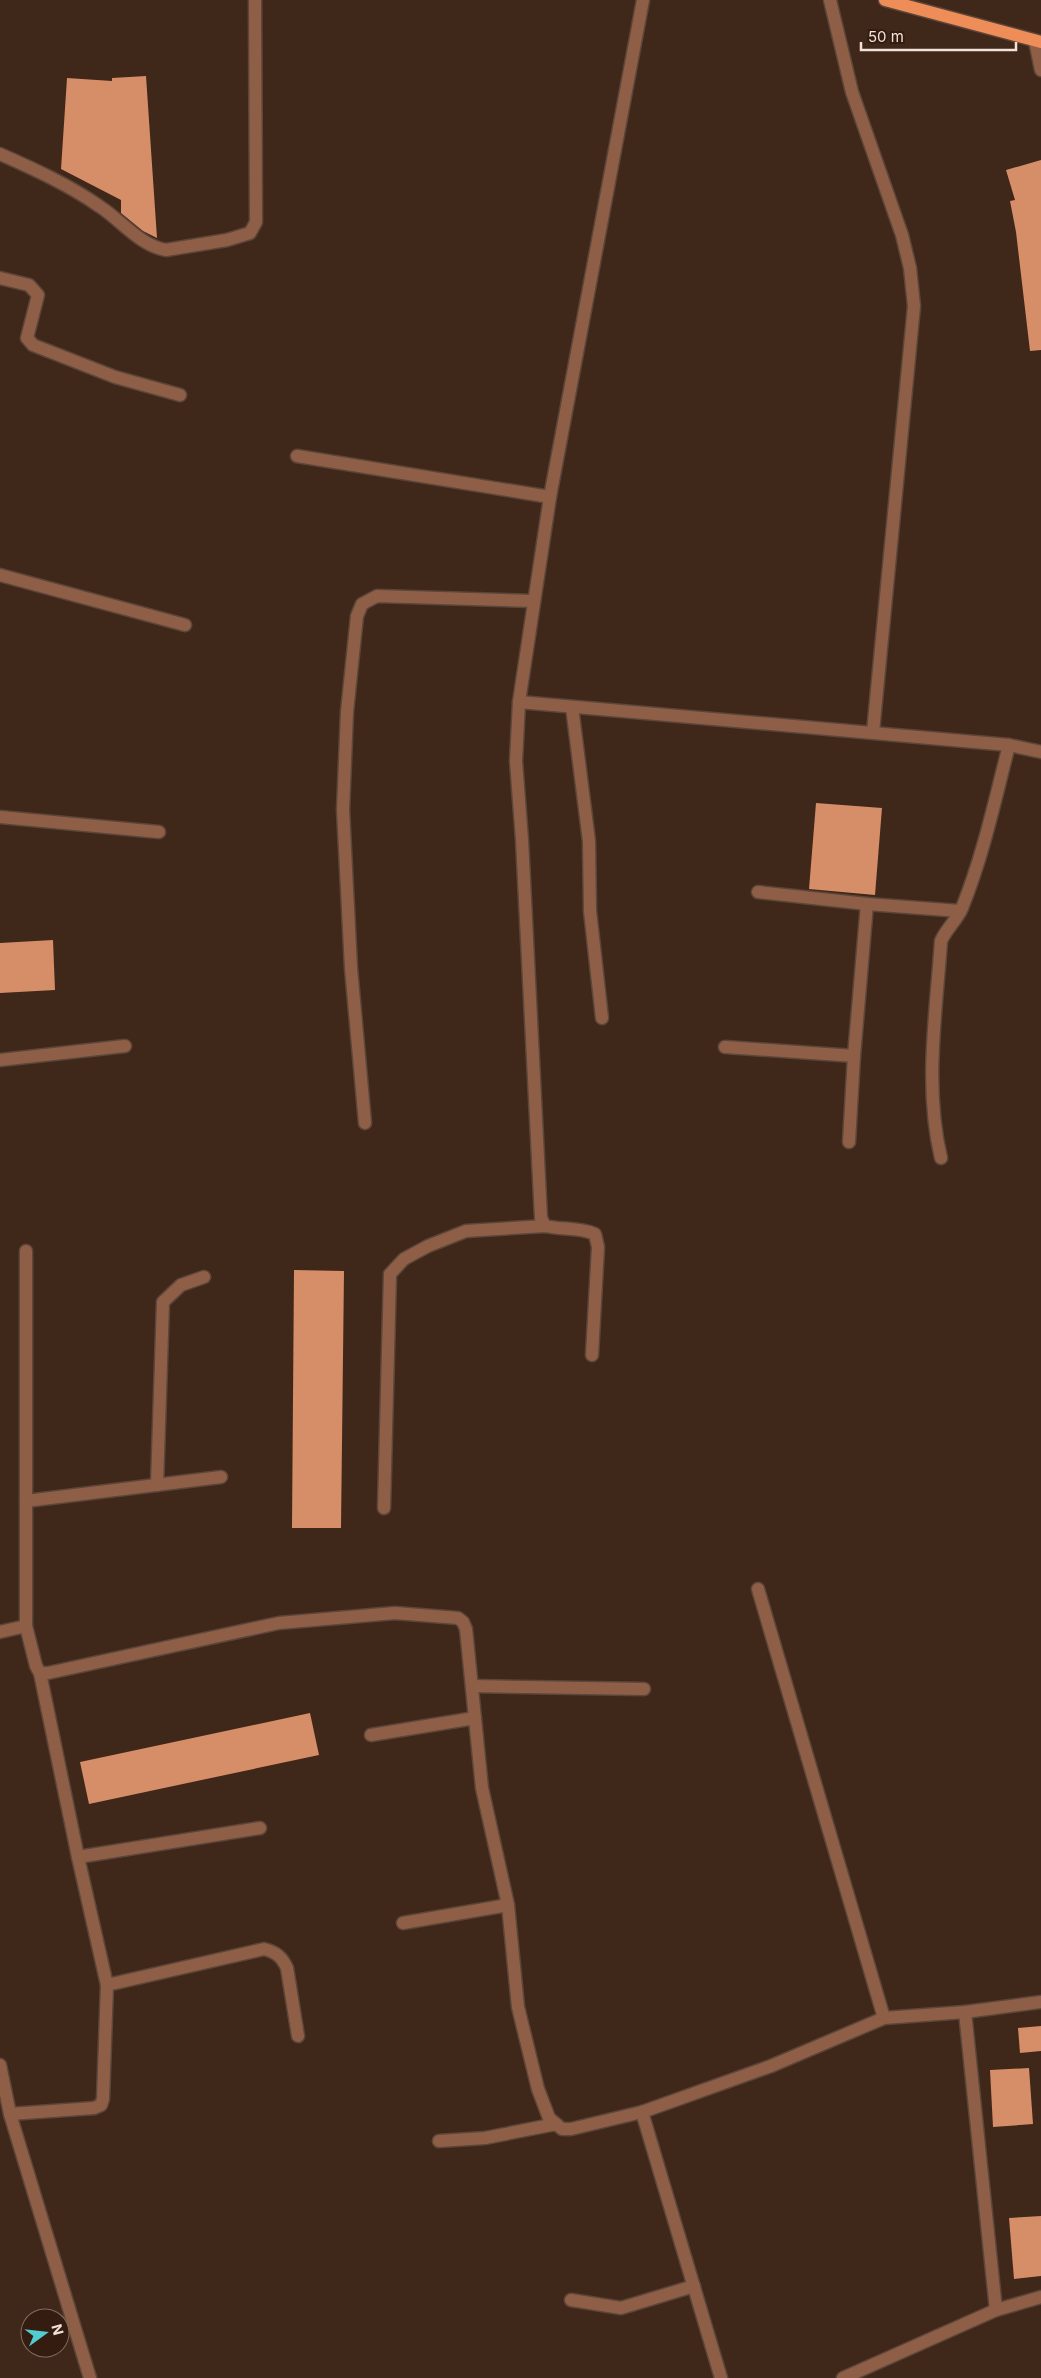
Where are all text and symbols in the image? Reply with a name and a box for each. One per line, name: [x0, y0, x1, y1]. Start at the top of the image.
scale bar: [861, 20, 1016, 52]
text: 50 m: [868, 27, 904, 46]
north arrow: [20, 2308, 70, 2358]
text: N: [48, 2322, 68, 2337]

